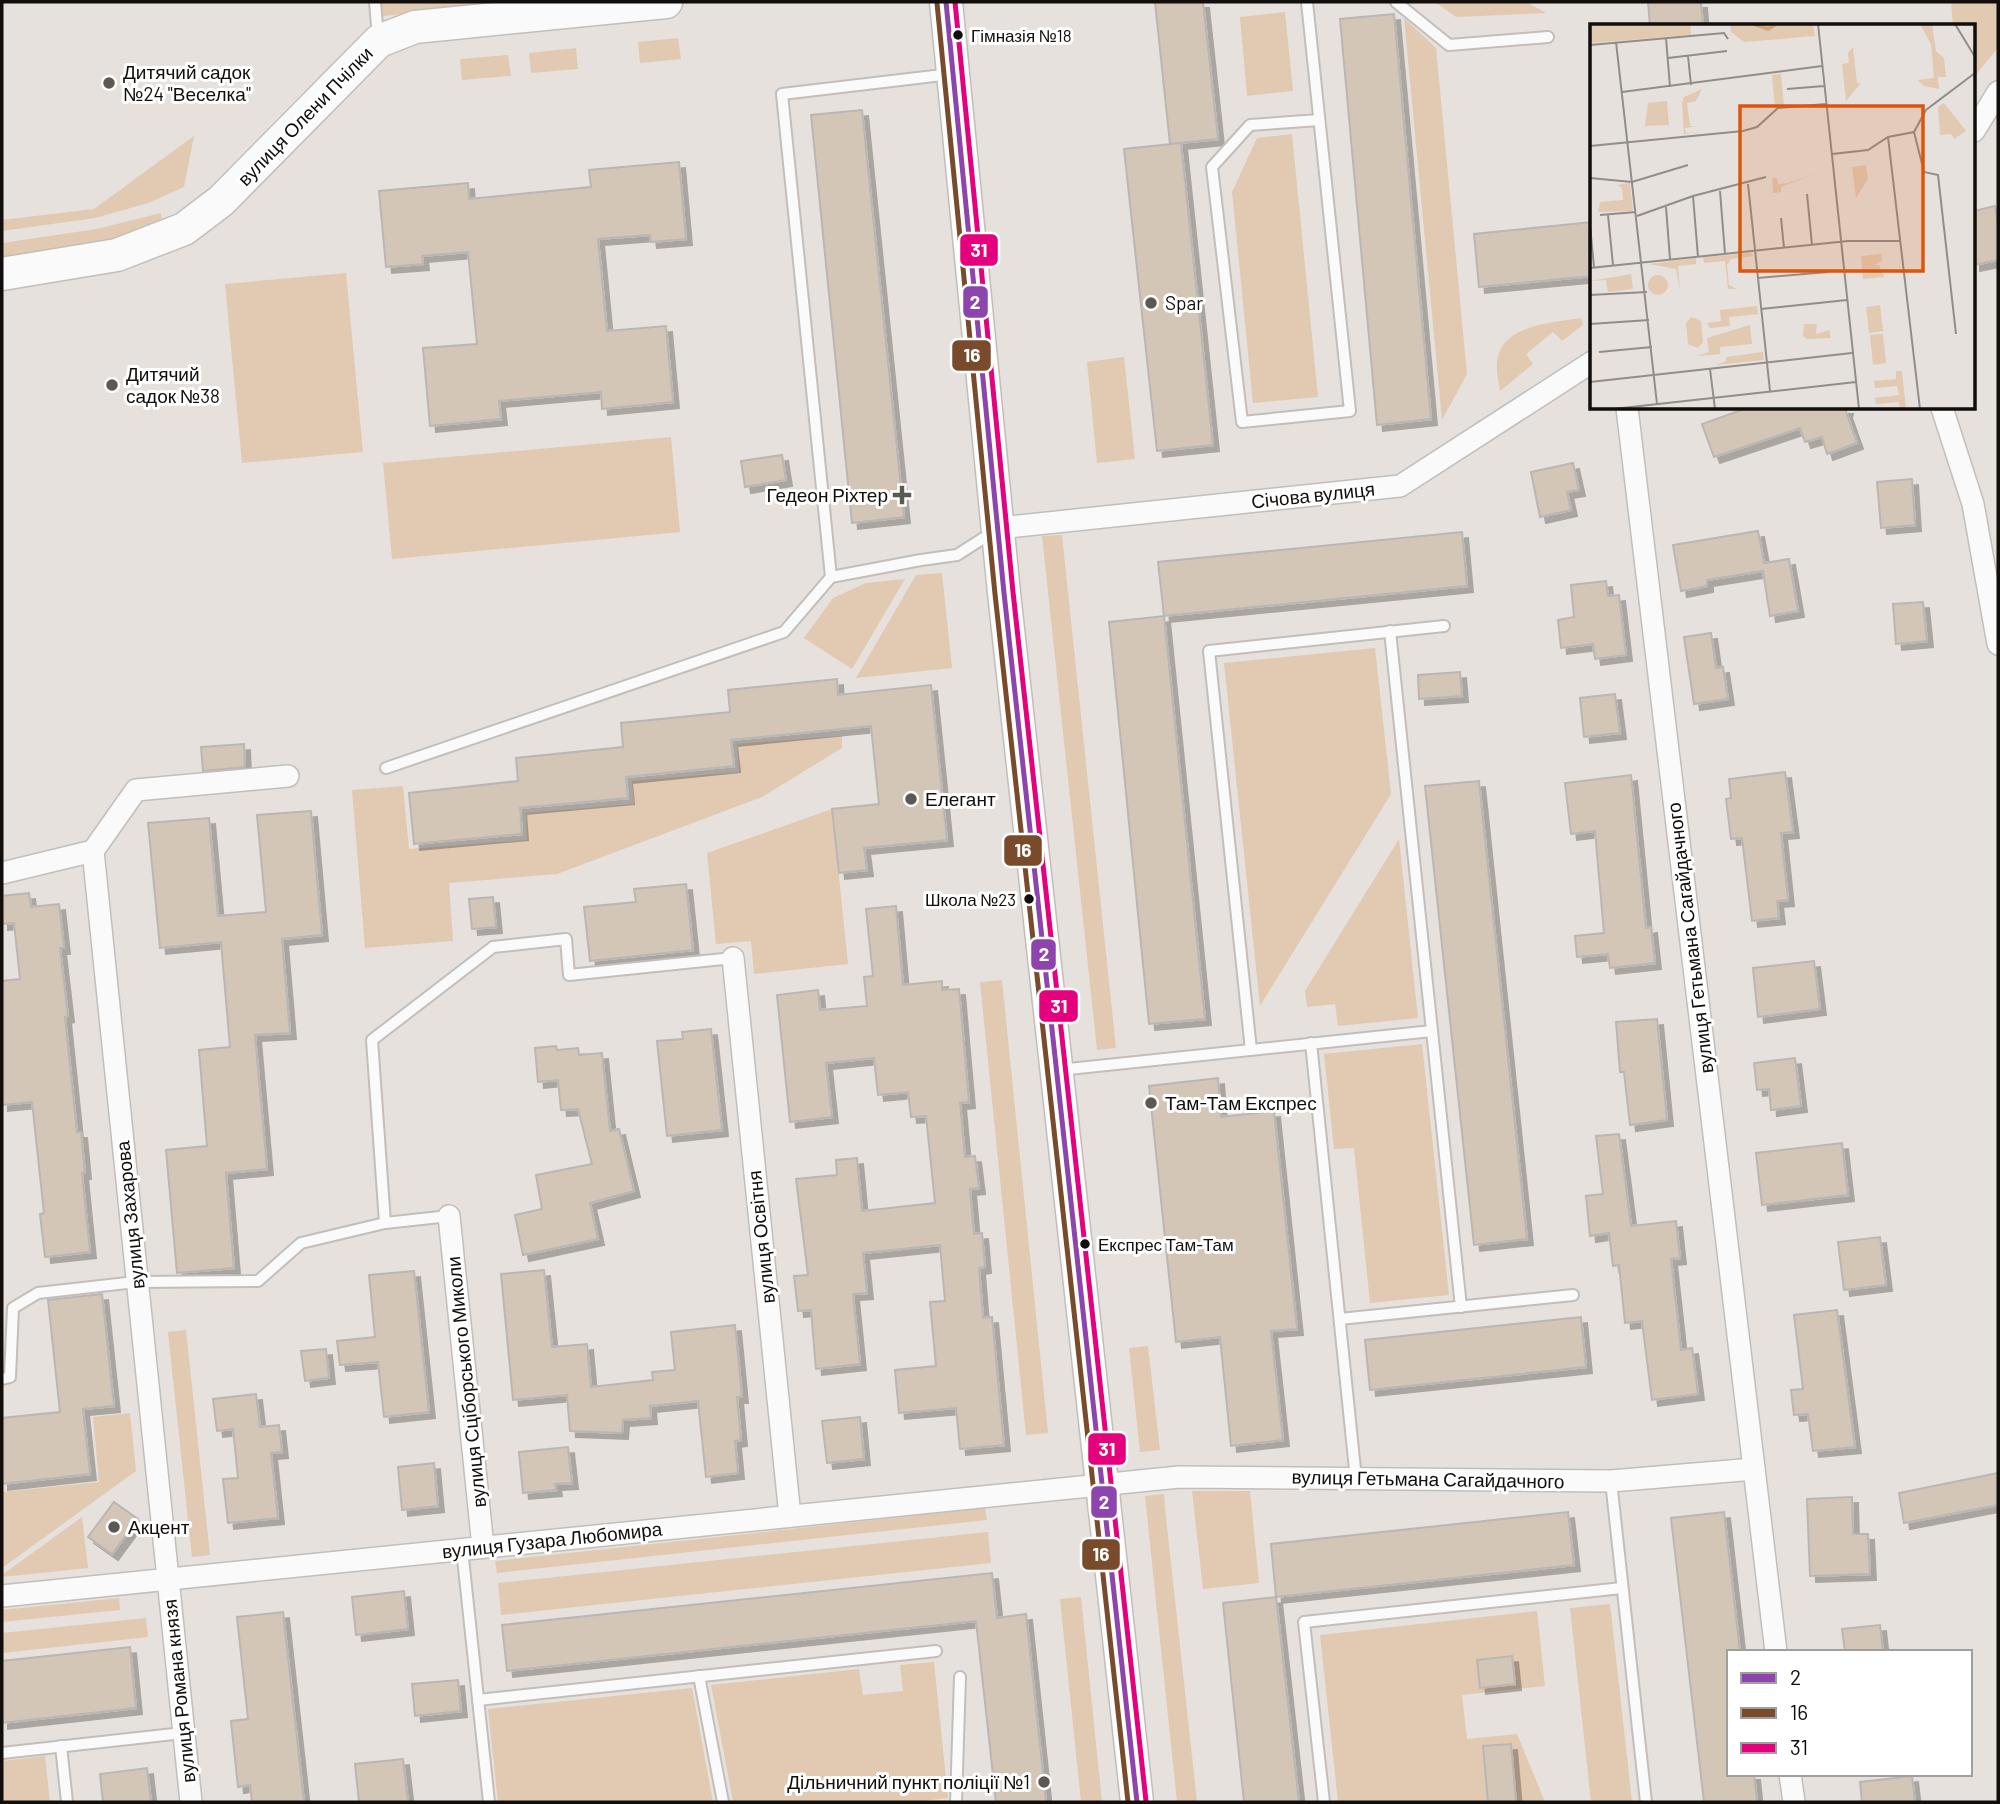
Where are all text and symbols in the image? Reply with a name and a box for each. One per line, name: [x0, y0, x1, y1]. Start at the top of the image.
inset map: [1590, 24, 1976, 410]
place label: Гімназія №18: [971, 25, 1072, 45]
marker: Гімназія №18: [951, 28, 965, 42]
street label: вулиця Олени Пчілки: [232, 41, 377, 190]
place label: Дитячий садок №24 "Веселка": [123, 60, 251, 105]
marker: Дитячий садок №24 "Веселка": [101, 75, 117, 91]
line badge: 31: [959, 233, 999, 267]
text: 31: [971, 238, 987, 261]
line badge: 2: [962, 285, 989, 319]
text: 2: [970, 290, 980, 313]
place label: Spar: [1165, 291, 1203, 314]
marker: Spar: [1143, 295, 1159, 311]
line badge: 16: [951, 339, 992, 372]
text: 16: [964, 343, 980, 366]
place label: Дитячий садок №38: [126, 362, 220, 407]
marker: Дитячий садок №38: [104, 377, 120, 393]
street label: Січова вулиця: [1250, 477, 1376, 512]
place label: Гедеон Ріхтер: [767, 483, 888, 506]
marker: Гедеон Ріхтер: [894, 487, 910, 503]
place label: Елегант: [925, 787, 996, 810]
marker: Елегант: [903, 791, 919, 807]
street label: вулиця Гетьмана Сагайдачного: [1661, 801, 1718, 1075]
line badge: 16: [1003, 834, 1043, 867]
text: 16: [1015, 838, 1031, 861]
place label: Школа №23: [925, 889, 1016, 909]
marker: Школа №23: [1022, 892, 1036, 906]
line badge: 2: [1030, 938, 1057, 971]
text: 2: [1039, 942, 1049, 965]
line badge: 31: [1038, 989, 1079, 1023]
text: 31: [1051, 994, 1067, 1017]
place label: Там-Там Експрес: [1165, 1091, 1317, 1114]
marker: Там-Там Експрес: [1143, 1095, 1159, 1111]
street label: вулиця Захарова: [110, 1139, 149, 1290]
street label: вулиця Освітня: [742, 1169, 779, 1305]
place label: Експрес Там-Там: [1098, 1234, 1234, 1254]
marker: Експрес Там-Там: [1078, 1237, 1092, 1251]
street label: вулиця Сціборського Миколи: [441, 1255, 490, 1509]
line badge: 31: [1087, 1432, 1127, 1466]
text: 31: [1099, 1437, 1115, 1460]
street label: вулиця Гетьмана Сагайдачного: [1291, 1465, 1565, 1492]
line badge: 2: [1090, 1485, 1118, 1519]
text: 2: [1099, 1490, 1109, 1513]
place label: Акцент: [128, 1515, 190, 1538]
street label: вулиця Гузара Любомира: [441, 1516, 664, 1562]
marker: Акцент: [106, 1519, 122, 1535]
line badge: 16: [1081, 1538, 1121, 1571]
text: 16: [1093, 1542, 1109, 1565]
street label: вулиця Романа князя: [157, 1598, 200, 1784]
legend: [1727, 1650, 1972, 1776]
text: 2: [1790, 1664, 1801, 1689]
text: 16: [1790, 1699, 1808, 1724]
text: 31: [1790, 1734, 1808, 1759]
place label: Дільничний пункт поліції №1: [787, 1770, 1030, 1793]
marker: Дільничний пункт поліції №1: [1036, 1774, 1052, 1790]

